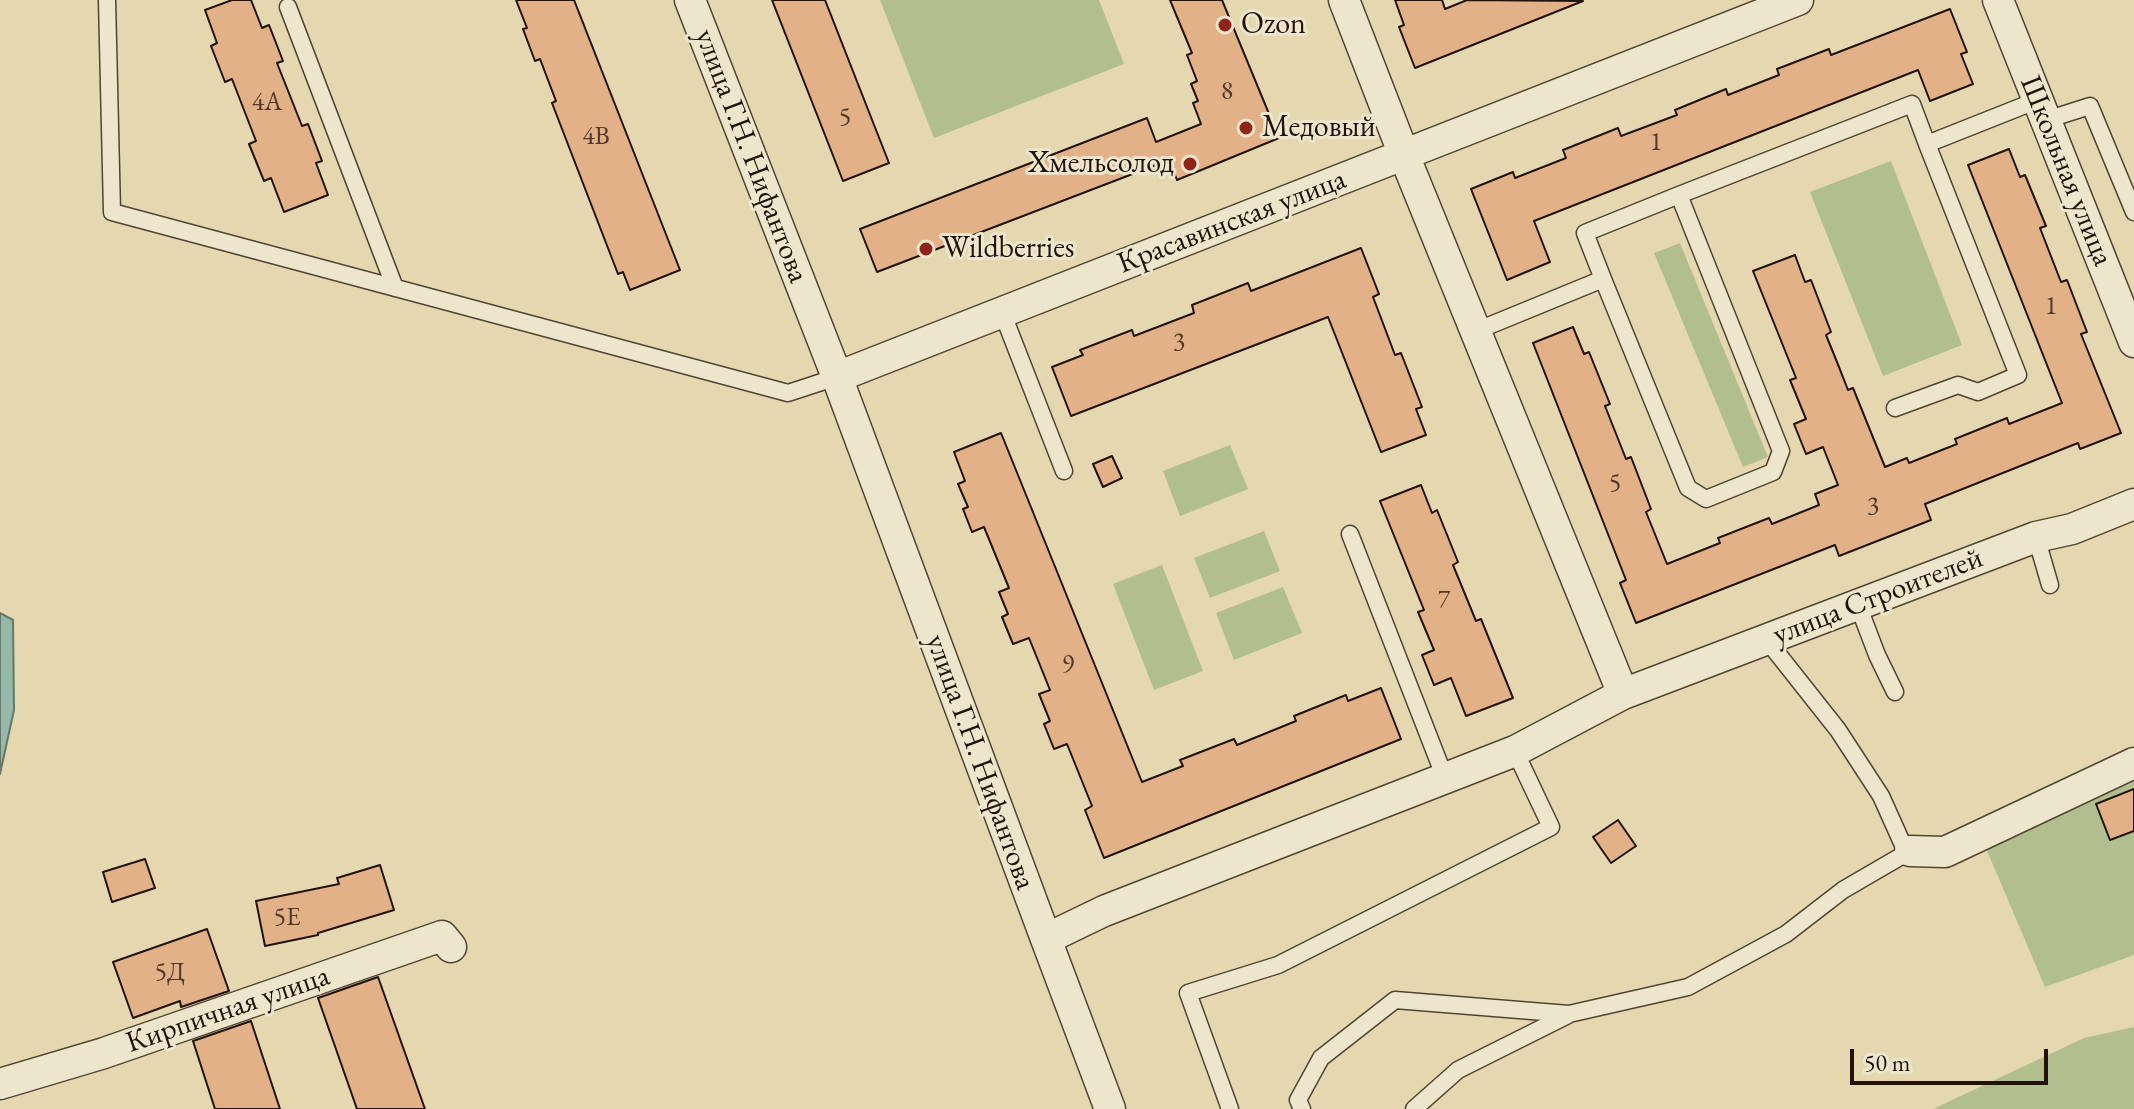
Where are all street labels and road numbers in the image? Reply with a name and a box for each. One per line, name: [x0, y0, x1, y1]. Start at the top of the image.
street label: улица Г.Н. Нифантова: [686, 24, 816, 288]
street label: Школьная улица: [2011, 71, 2121, 271]
street label: Красавинская улица: [1113, 162, 1351, 282]
street label: улица Строителей: [1768, 540, 1988, 654]
street label: улица Г.Н. Нифантова: [917, 630, 1043, 894]
street label: Кирпичная улица: [122, 958, 334, 1062]

